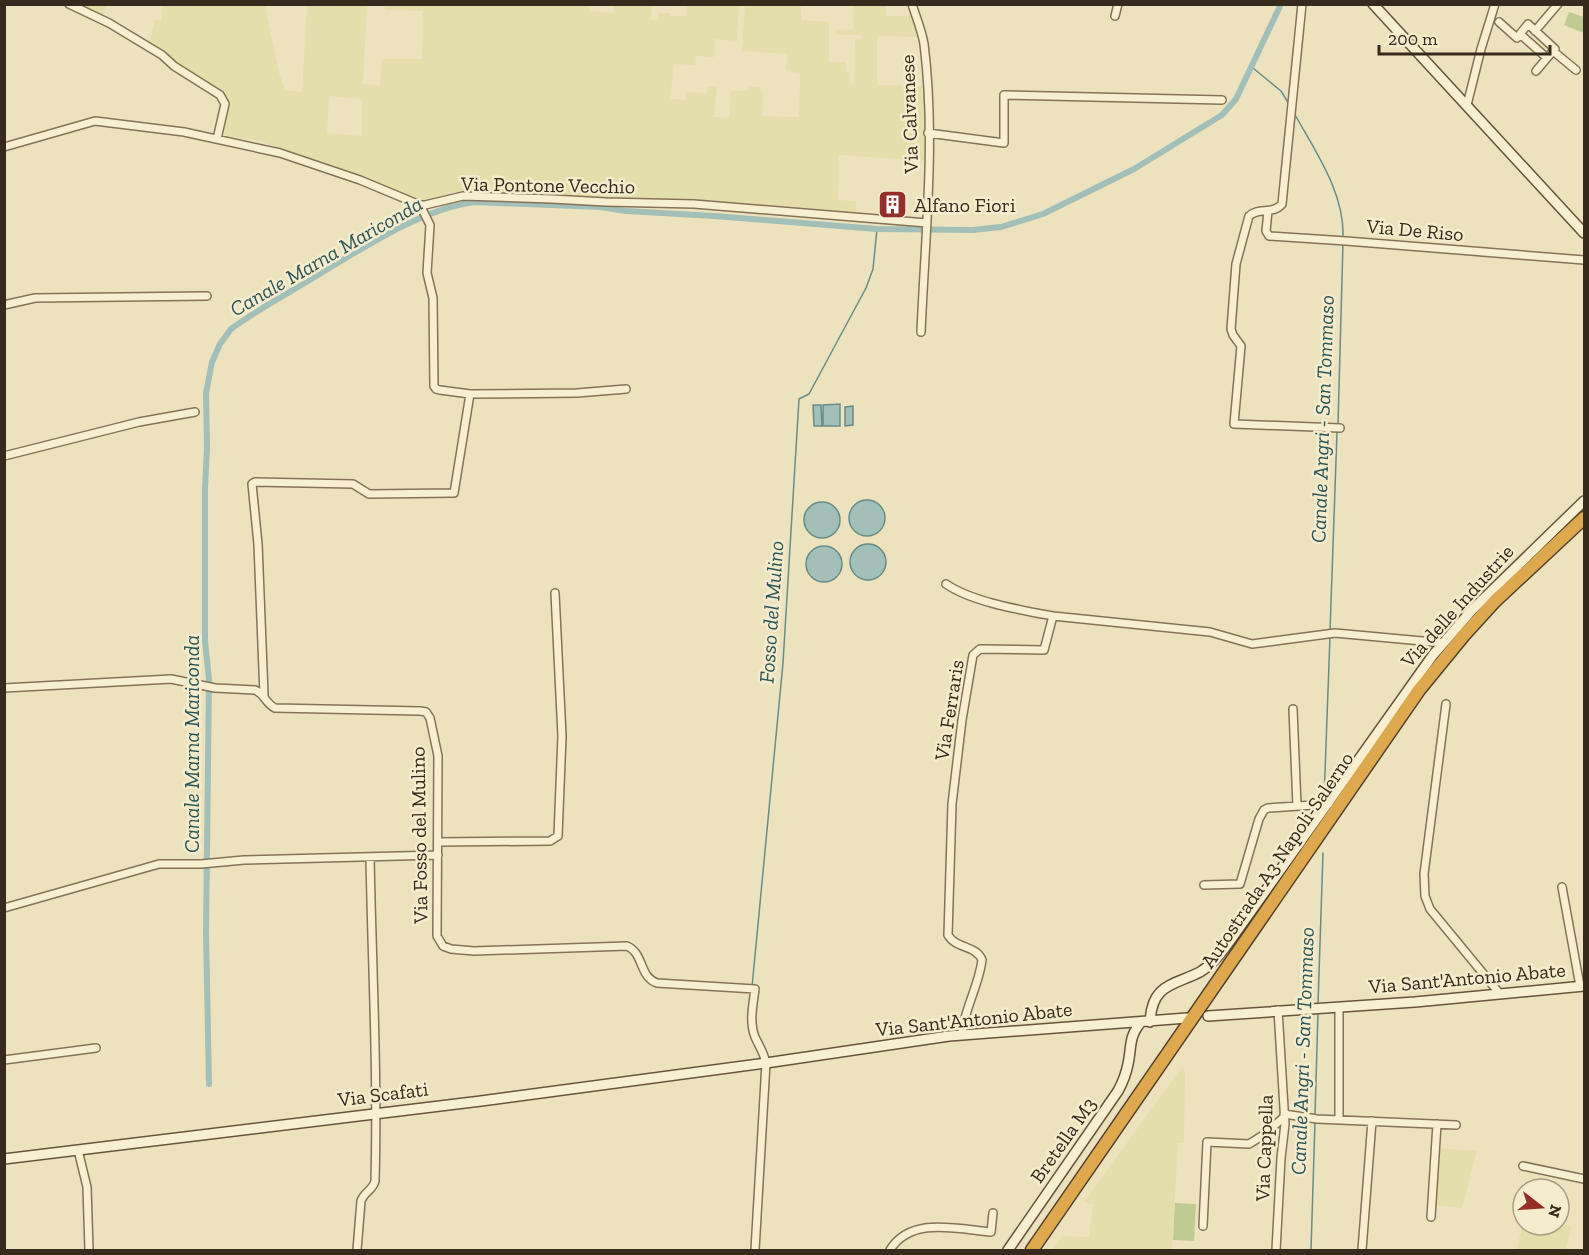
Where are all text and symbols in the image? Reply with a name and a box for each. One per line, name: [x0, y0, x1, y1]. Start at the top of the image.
scale bar: [1379, 18, 1550, 56]
text: 200 m: [1388, 28, 1438, 50]
street label: Via Calvanese: [895, 54, 923, 175]
street label: Via Pontone Vecchio: [460, 171, 635, 199]
building icon: Alfano Fiori: [877, 189, 909, 221]
water label: Canale Marna Mariconda: [225, 191, 427, 321]
place label: Alfano Fiori: [914, 193, 1016, 217]
street label: Via De Riso: [1364, 214, 1465, 246]
water label: Canale Angri - San Tommaso: [1305, 295, 1339, 543]
water label: Fosso del Mulino: [754, 540, 788, 684]
street label: Via delle Industrie: [1395, 540, 1518, 673]
water label: Canale Marna Mariconda: [179, 635, 204, 853]
street label: Via Ferraris: [929, 658, 969, 763]
street label: Via Fosso del Mulino: [405, 746, 433, 925]
street label: Autostrada A3 Napoli-Salerno: [1196, 747, 1358, 973]
water label: Canale Angri - San Tommaso: [1285, 927, 1319, 1175]
street label: Via Sant'Antonio Abate: [1367, 957, 1566, 999]
street label: Via Sant'Antonio Abate: [874, 997, 1073, 1041]
street label: Via Scafati: [335, 1076, 430, 1112]
street label: Bretella M3: [1025, 1093, 1101, 1187]
street label: Via Cappella: [1250, 1094, 1278, 1203]
north arrow: [1511, 1177, 1571, 1237]
text: N: [1544, 1203, 1566, 1220]

